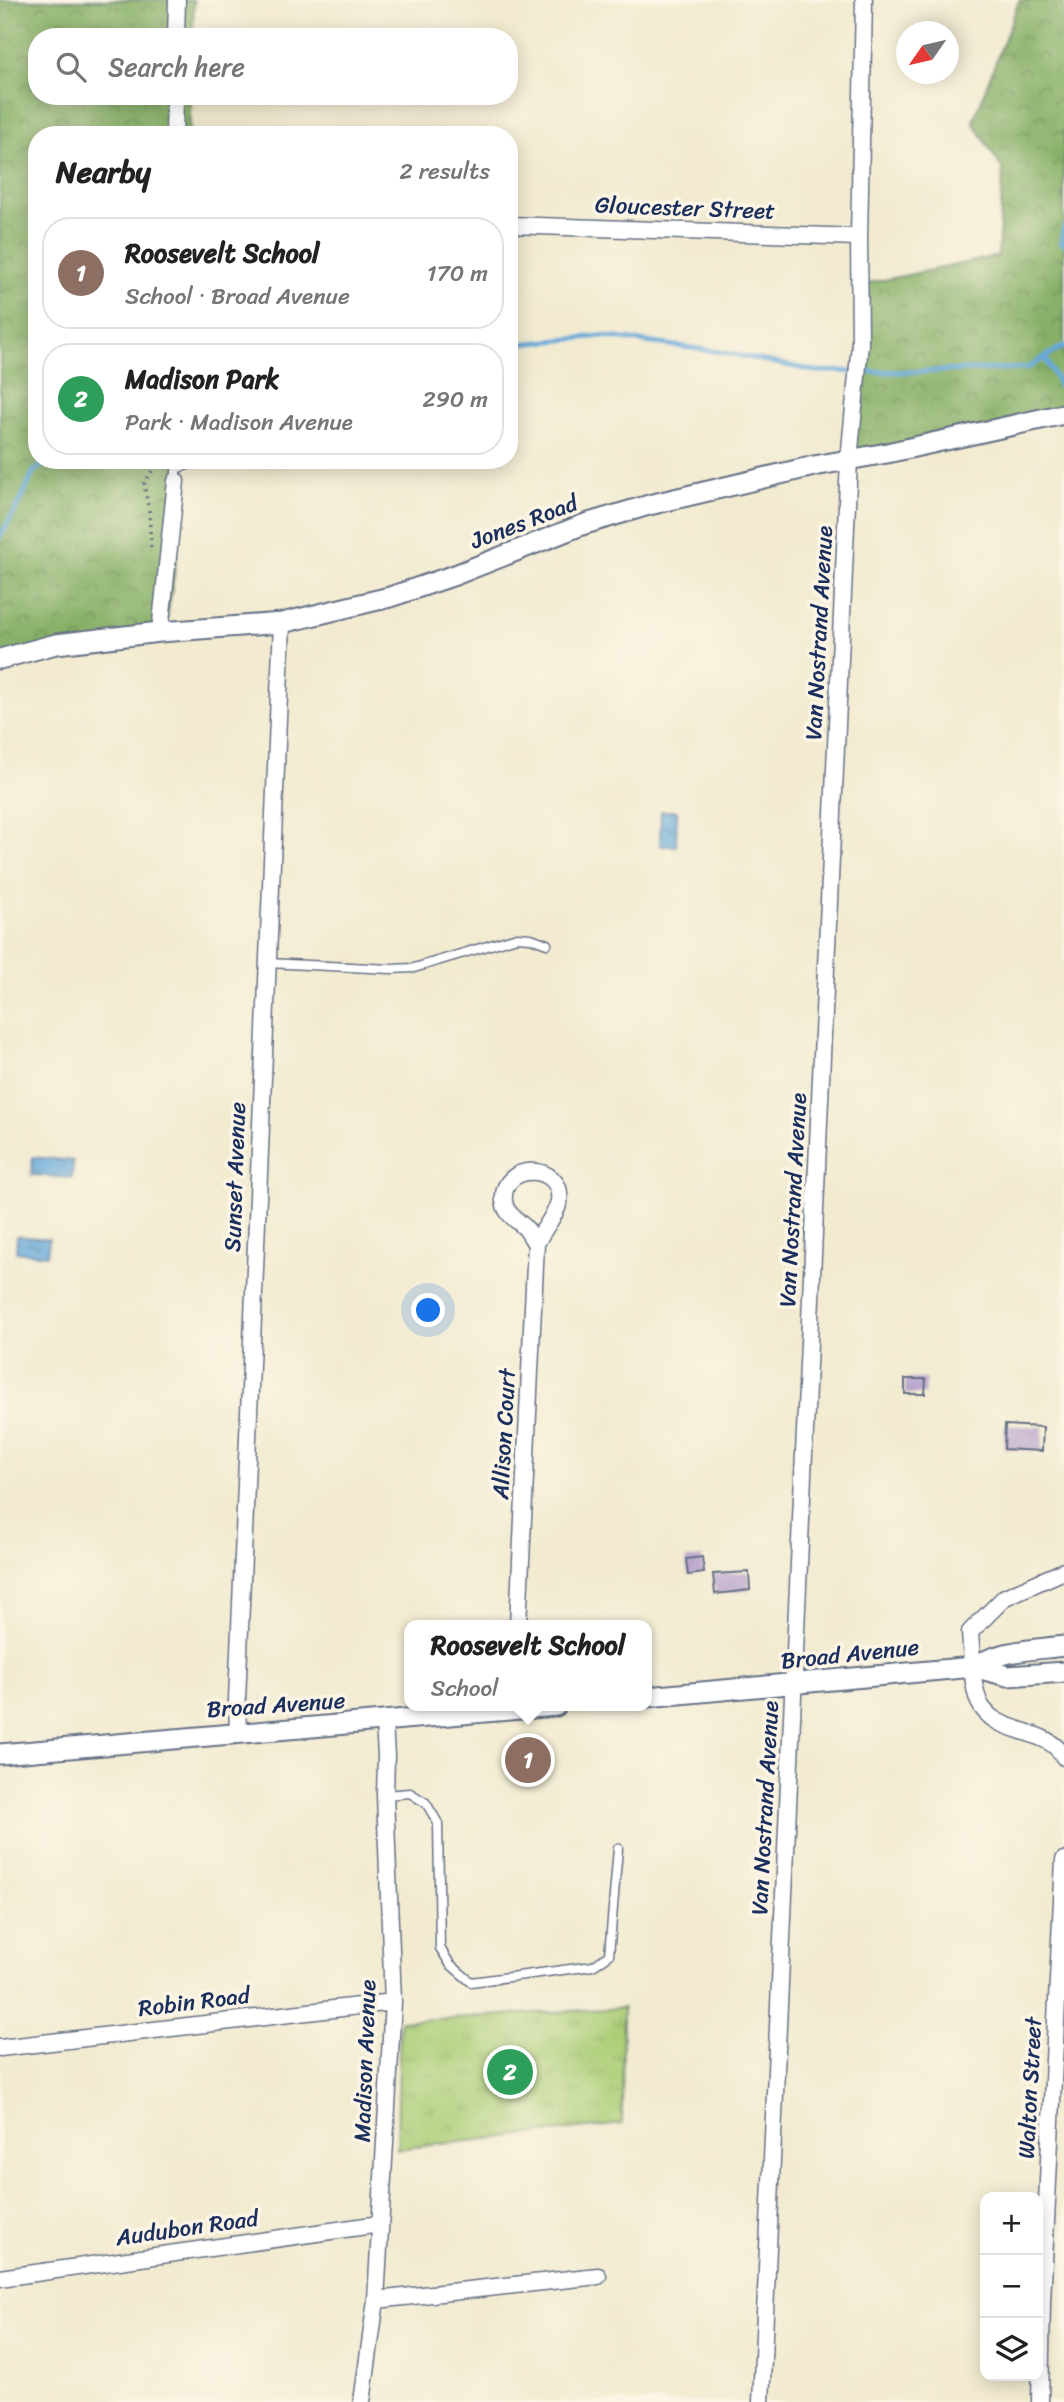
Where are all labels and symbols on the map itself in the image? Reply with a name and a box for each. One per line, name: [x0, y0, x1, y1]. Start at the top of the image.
north arrow: [896, 21, 959, 84]
street label: Gloucester Street: [594, 184, 776, 232]
street label: Jones Road: [463, 482, 586, 562]
street label: Van Nostrand Avenue: [793, 525, 845, 741]
street label: Van Nostrand Avenue: [767, 1092, 819, 1308]
street label: Sunset Avenue: [212, 1101, 258, 1253]
your location: [411, 1293, 445, 1327]
street label: Allison Court: [480, 1366, 528, 1501]
street label: Broad Avenue: [779, 1626, 921, 1682]
street label: Broad Avenue: [205, 1680, 347, 1730]
street label: Van Nostrand Avenue: [739, 1700, 791, 1916]
pin: 1: [505, 1734, 551, 1786]
street label: Robin Road: [136, 1975, 254, 2029]
street label: Madison Avenue: [342, 1979, 388, 2143]
street label: Walton Street: [1006, 2014, 1054, 2160]
pin: 2: [487, 2046, 533, 2098]
street label: Audubon Road: [112, 2197, 263, 2258]

